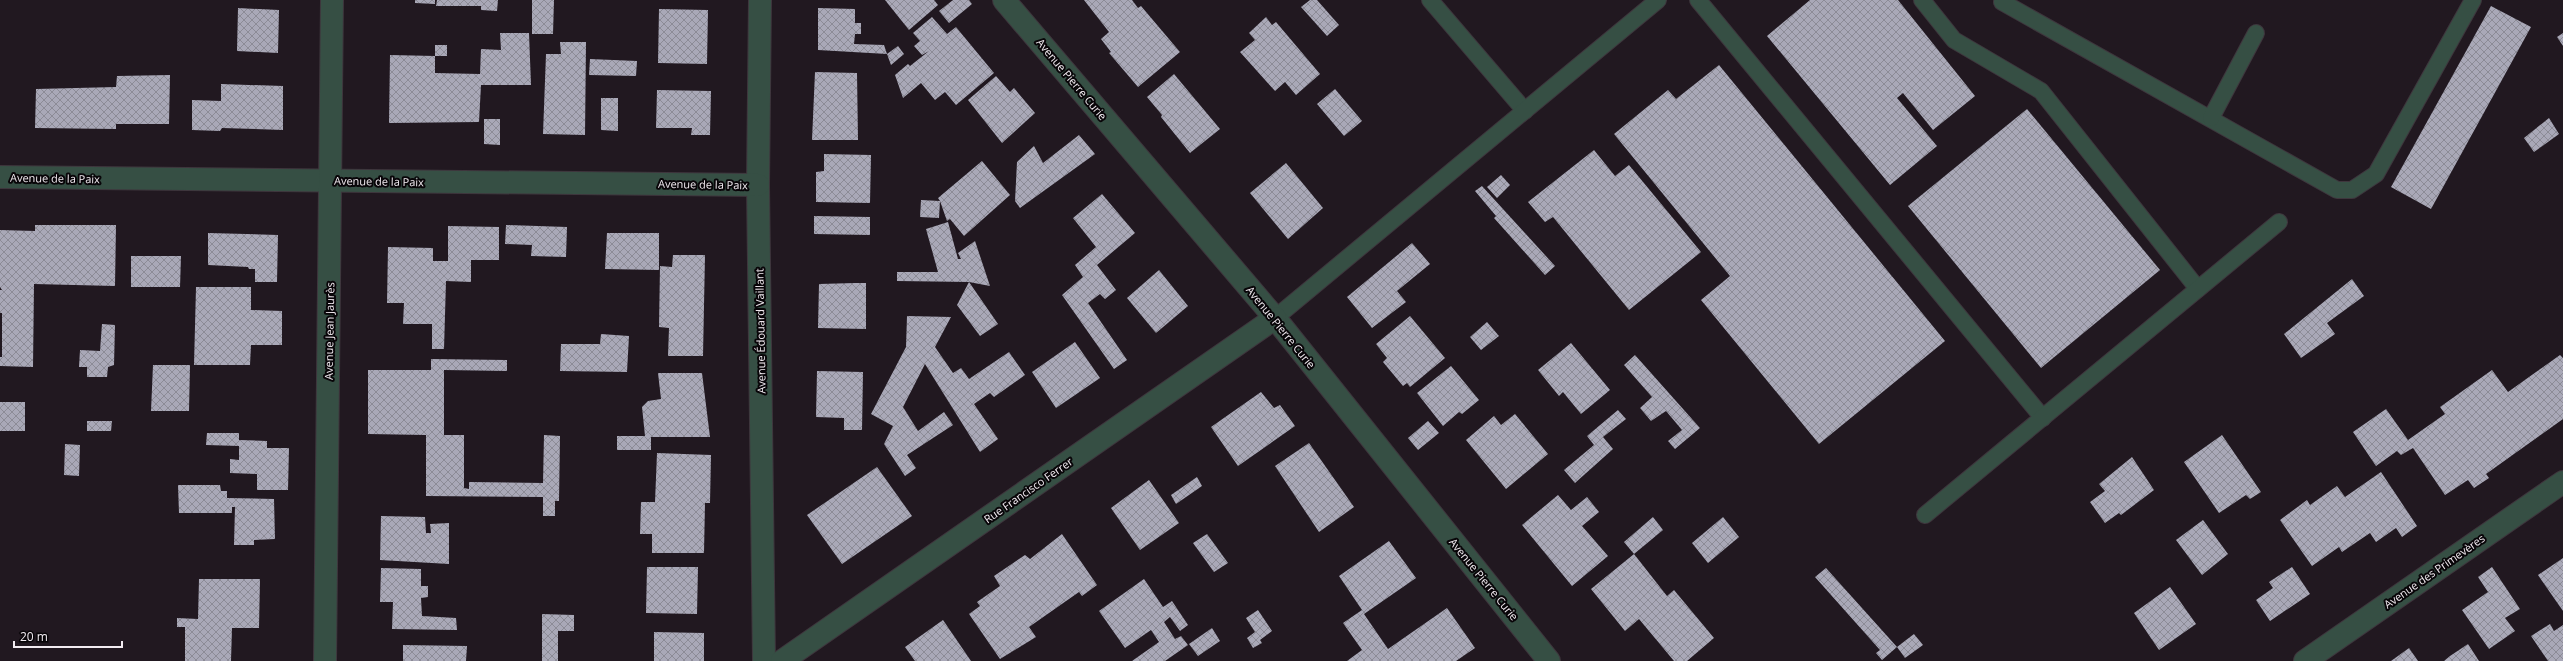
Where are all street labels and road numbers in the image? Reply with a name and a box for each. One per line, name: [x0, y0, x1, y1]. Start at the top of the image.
street label: Avenue Pierre Curie: [1034, 35, 1110, 123]
street label: Avenue de la Paix: [10, 170, 100, 186]
street label: Avenue de la Paix: [334, 173, 424, 189]
street label: Avenue de la Paix: [658, 176, 748, 192]
street label: Avenue Édouard Vaillant: [751, 268, 769, 394]
street label: Avenue Jean Jaurès: [321, 282, 337, 380]
street label: Avenue Pierre Curie: [1243, 283, 1319, 371]
street label: Rue Francisco Ferrer: [981, 453, 1076, 526]
street label: Avenue des Primevères: [2381, 530, 2487, 612]
street label: Avenue Pierre Curie: [1446, 535, 1522, 623]

